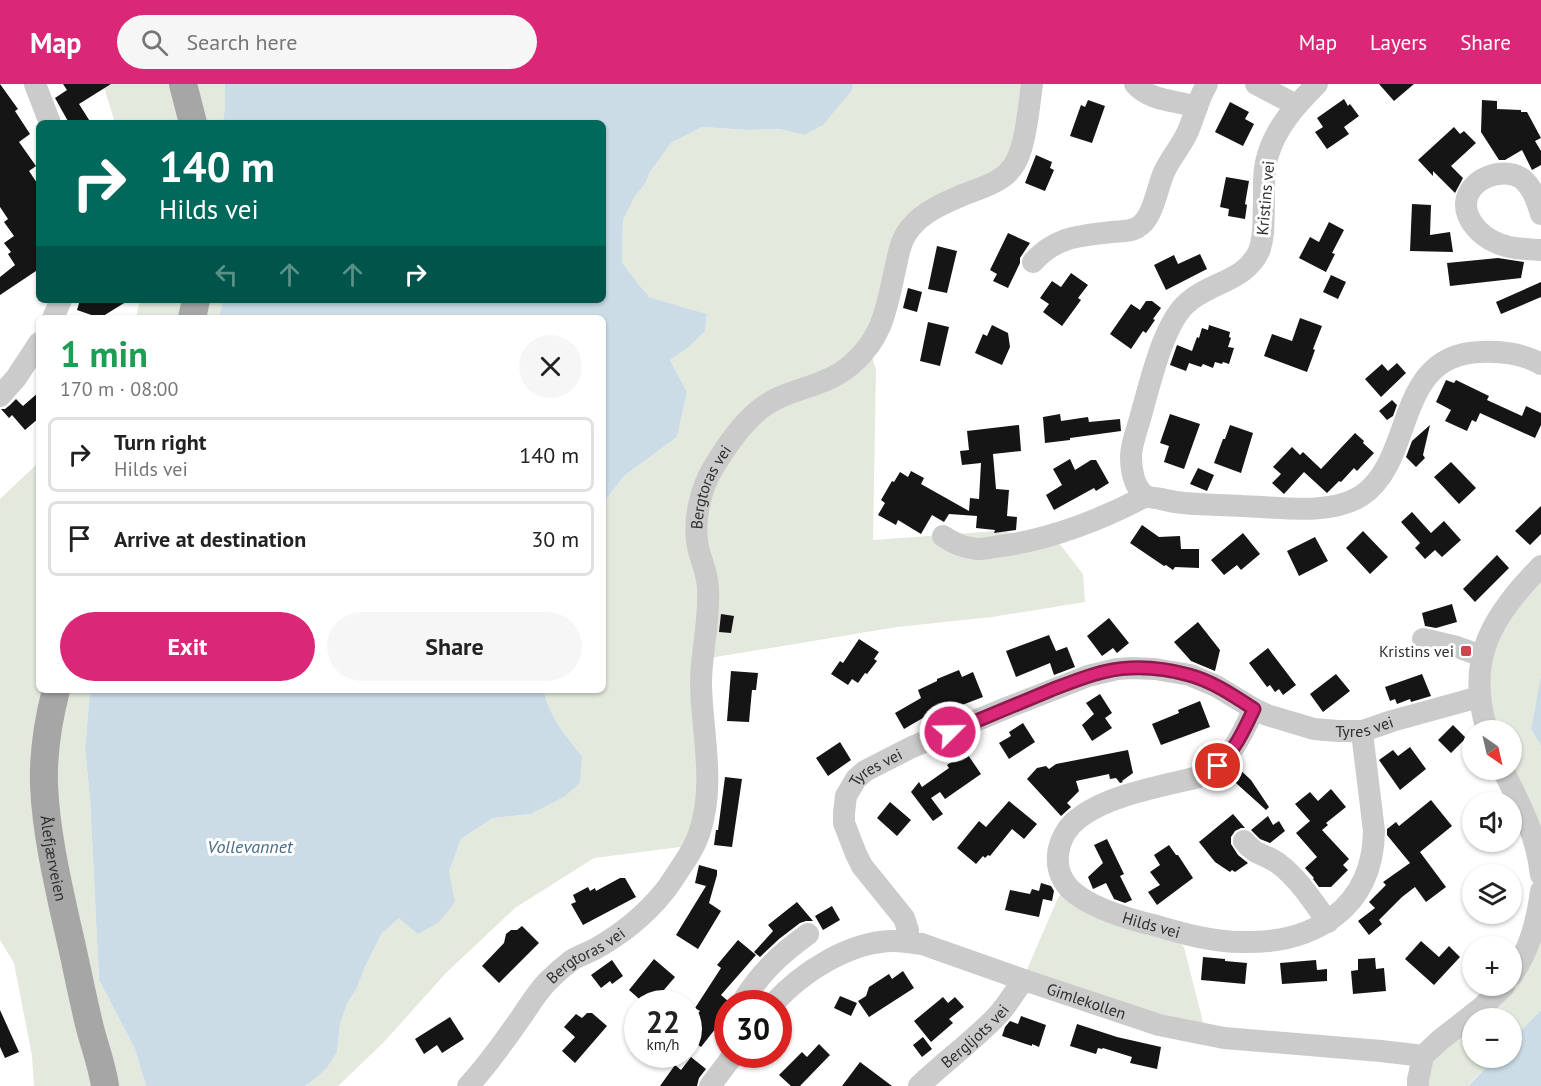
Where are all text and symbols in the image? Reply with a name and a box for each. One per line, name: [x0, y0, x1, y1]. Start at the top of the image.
search box: [117, 15, 537, 69]
text: Map: [30, 24, 81, 61]
icon: search: [138, 26, 171, 59]
text: Search here: [186, 28, 297, 56]
text: Map: [1299, 29, 1337, 56]
text: Layers: [1370, 29, 1427, 56]
text: Share: [1460, 29, 1511, 56]
text: 140 m: [159, 139, 275, 194]
icon: right: [60, 144, 138, 222]
street label: Kristins vei: [1252, 160, 1278, 236]
text: Hilds vei: [159, 192, 259, 226]
icon: left: [210, 258, 243, 291]
icon: ahead: [273, 258, 306, 291]
icon: ahead: [336, 258, 369, 291]
icon: right: [399, 258, 432, 291]
text: 1 min: [60, 330, 148, 377]
button: close: [519, 335, 582, 398]
text: 170 m · 08:00: [60, 376, 178, 402]
text: Turn right: [114, 428, 206, 456]
icon: right: [63, 438, 96, 471]
text: 140 m: [519, 441, 579, 469]
street label: Bergtoras vei: [686, 441, 735, 530]
text: Hilds vei: [114, 456, 188, 482]
icon: arrive: [63, 522, 96, 555]
text: Arrive at destination: [114, 525, 306, 553]
text: 30 m: [531, 525, 579, 553]
button: Exit: [60, 612, 315, 681]
button: Share: [327, 612, 582, 681]
place label: Kristins vei: [1379, 641, 1454, 661]
marker: Kristins vei: [1459, 644, 1473, 658]
position arrow: [918, 700, 982, 764]
street label: Tyres vei: [1336, 711, 1396, 741]
north arrow: [1462, 720, 1522, 780]
map controls: [1462, 720, 1522, 1068]
pin: [1192, 740, 1243, 791]
street label: Tyres vei: [844, 744, 905, 790]
icon: arrive: [1201, 749, 1234, 782]
button: sound: [1462, 792, 1522, 852]
street label: Ålefjærveien: [37, 814, 71, 903]
water label: Vollevannet: [207, 835, 294, 858]
button: layers: [1462, 864, 1522, 924]
street label: Hilds vei: [1120, 907, 1182, 942]
street label: Bergtoras vei: [542, 923, 629, 988]
button: +: [1462, 936, 1522, 996]
street label: Gimlekollen: [1044, 978, 1129, 1023]
speed limit sign: 30: [714, 990, 792, 1068]
street label: Bergljots vei: [937, 1000, 1013, 1072]
text: 22: [646, 1002, 680, 1041]
button: −: [1462, 1008, 1522, 1068]
text: km/h: [647, 1035, 679, 1054]

